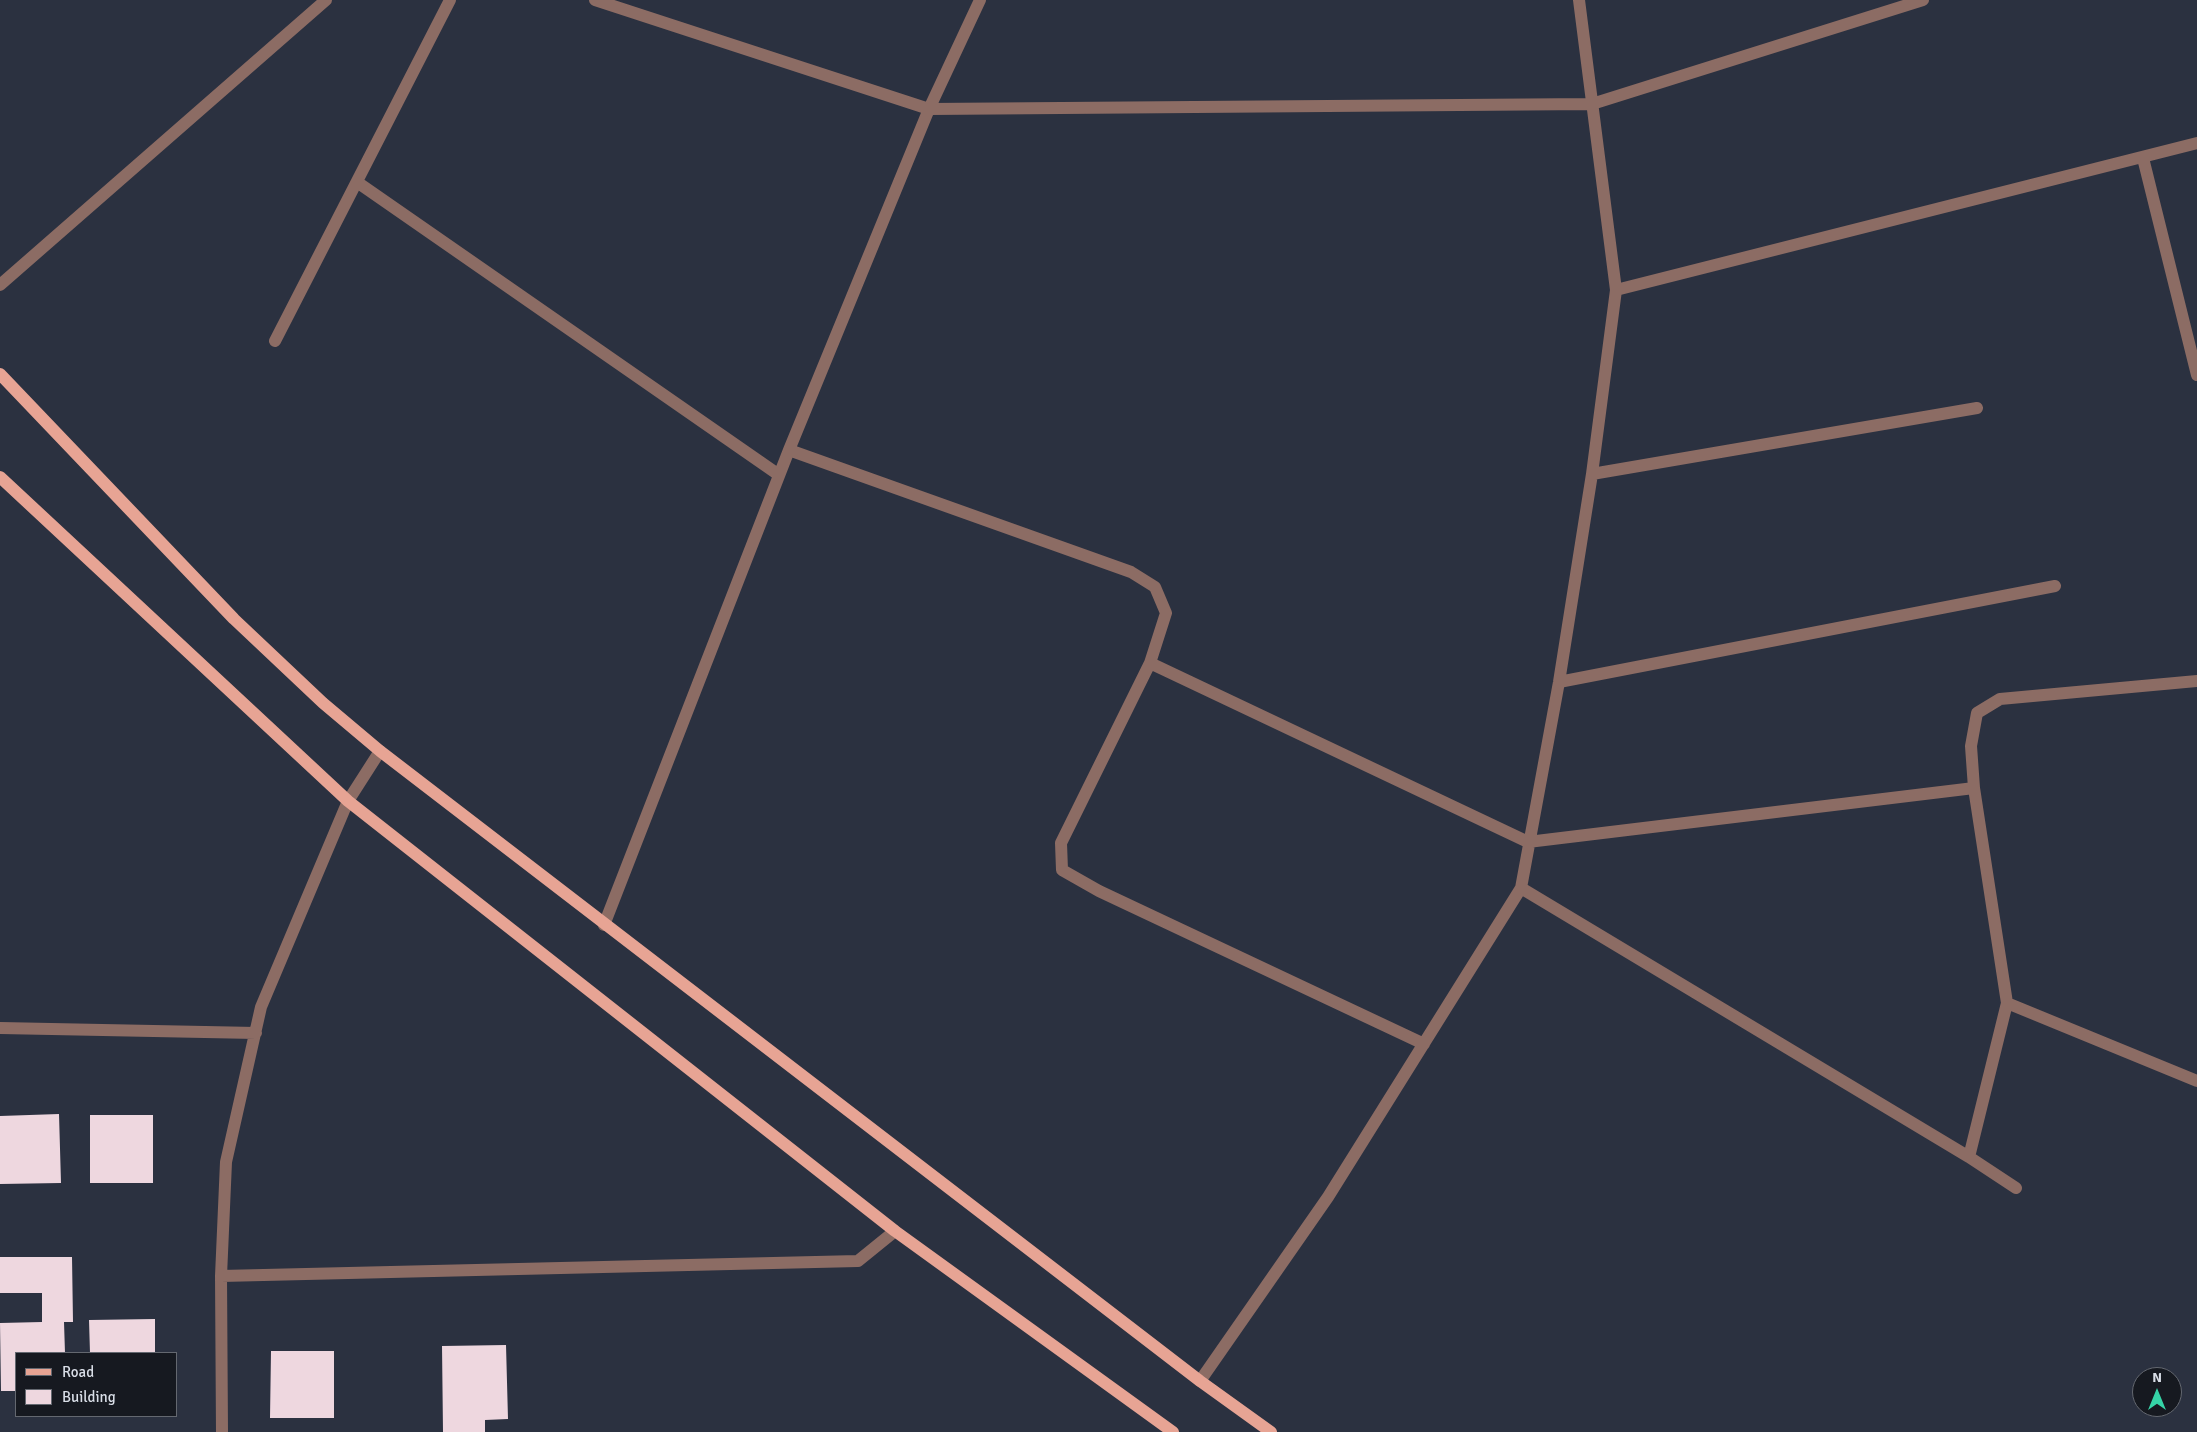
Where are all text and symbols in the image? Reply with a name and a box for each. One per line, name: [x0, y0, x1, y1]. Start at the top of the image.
legend: [15, 1352, 178, 1417]
text: Road: [62, 1363, 94, 1381]
north arrow: [2132, 1367, 2182, 1417]
text: N: [2152, 1369, 2162, 1386]
text: Building: [62, 1388, 116, 1406]

